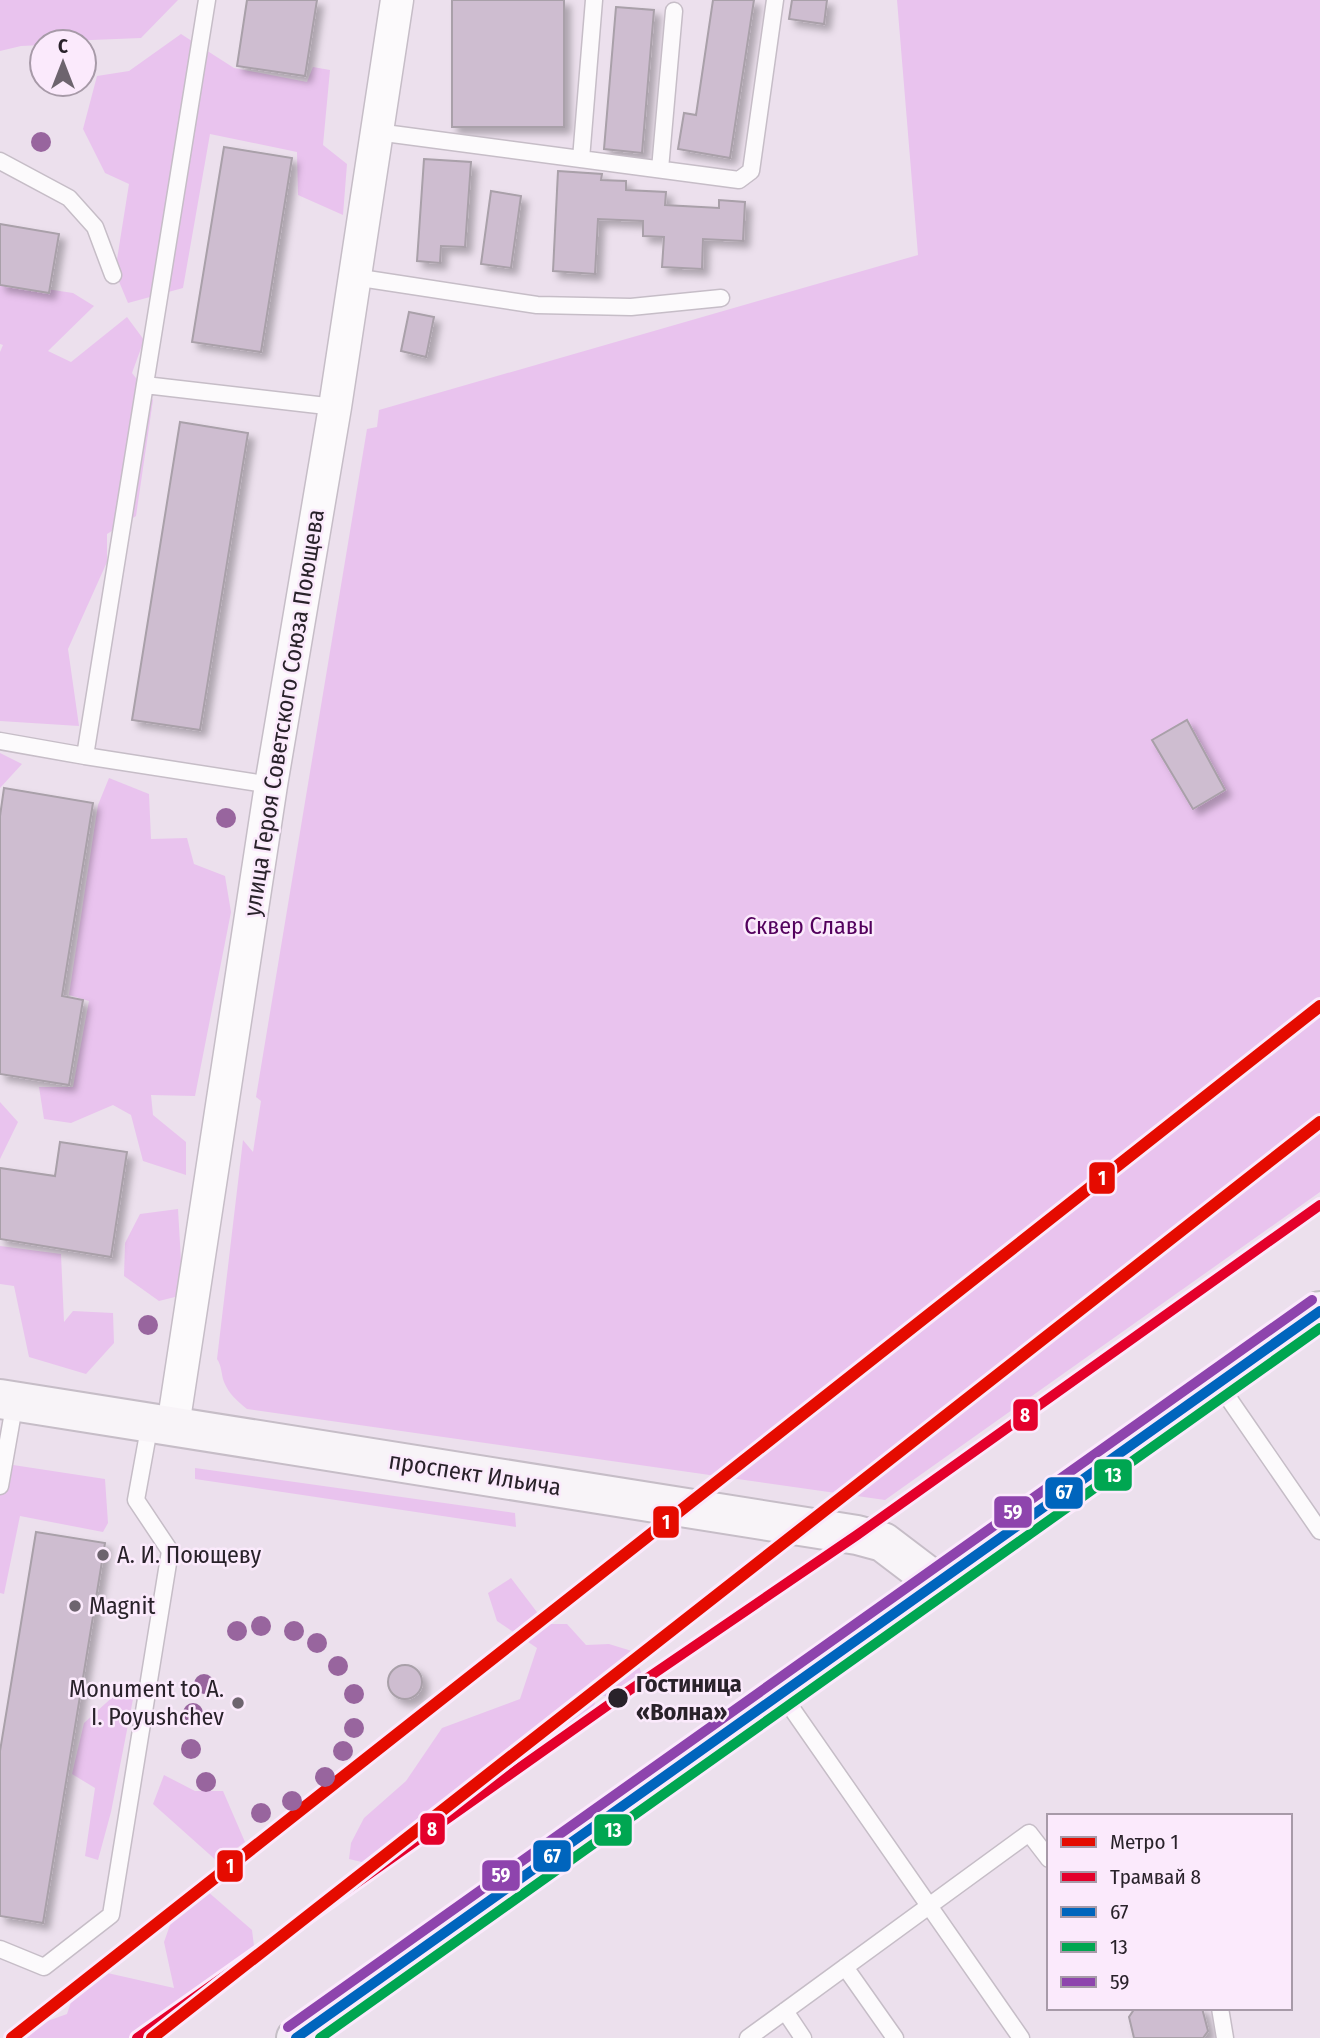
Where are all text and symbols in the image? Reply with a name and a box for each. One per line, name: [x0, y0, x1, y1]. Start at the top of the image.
north arrow: [28, 28, 98, 98]
text: С: [58, 35, 68, 58]
street label: улица Героя Советского Союза Поющева: [238, 507, 330, 919]
park label: Сквер Славы: [744, 912, 874, 940]
line badge: 1: [1088, 1161, 1116, 1195]
text: 1: [1098, 1167, 1106, 1190]
line badge: 8: [1012, 1398, 1039, 1432]
text: 8: [1020, 1404, 1030, 1427]
street label: проспект Ильича: [387, 1447, 563, 1501]
line badge: 13: [1093, 1458, 1133, 1492]
text: 13: [1104, 1464, 1122, 1487]
line badge: 67: [1044, 1476, 1084, 1510]
text: 67: [1055, 1481, 1073, 1504]
line badge: 59: [993, 1495, 1033, 1529]
text: 59: [1004, 1501, 1023, 1524]
line badge: 1: [652, 1505, 680, 1539]
text: 1: [662, 1511, 670, 1534]
place label: А. И. Поющеву: [117, 1541, 261, 1569]
marker: А. И. Поющеву: [95, 1547, 111, 1563]
place label: Magnit: [89, 1592, 156, 1620]
marker: Magnit: [67, 1598, 83, 1614]
place label: Гостиница «Волна»: [636, 1670, 742, 1726]
place label: Monument to A. I. Poyushchev: [69, 1675, 224, 1731]
marker: Гостиница «Волна»: [606, 1686, 630, 1710]
marker: Monument to A. I. Poyushchev: [230, 1695, 246, 1711]
line badge: 8: [419, 1812, 446, 1846]
line badge: 13: [593, 1813, 633, 1847]
legend: [1047, 1814, 1292, 2010]
text: 8: [427, 1818, 437, 1841]
text: 13: [604, 1819, 622, 1842]
text: Метро 1: [1110, 1829, 1179, 1855]
line badge: 67: [532, 1839, 572, 1873]
text: 67: [543, 1845, 561, 1868]
line badge: 1: [216, 1849, 244, 1883]
text: 1: [226, 1855, 234, 1878]
line badge: 59: [481, 1859, 521, 1892]
text: 59: [492, 1864, 511, 1887]
text: Трамвай 8: [1110, 1864, 1201, 1890]
text: 67: [1110, 1899, 1129, 1925]
text: 13: [1110, 1934, 1128, 1960]
text: 59: [1110, 1969, 1130, 1995]

